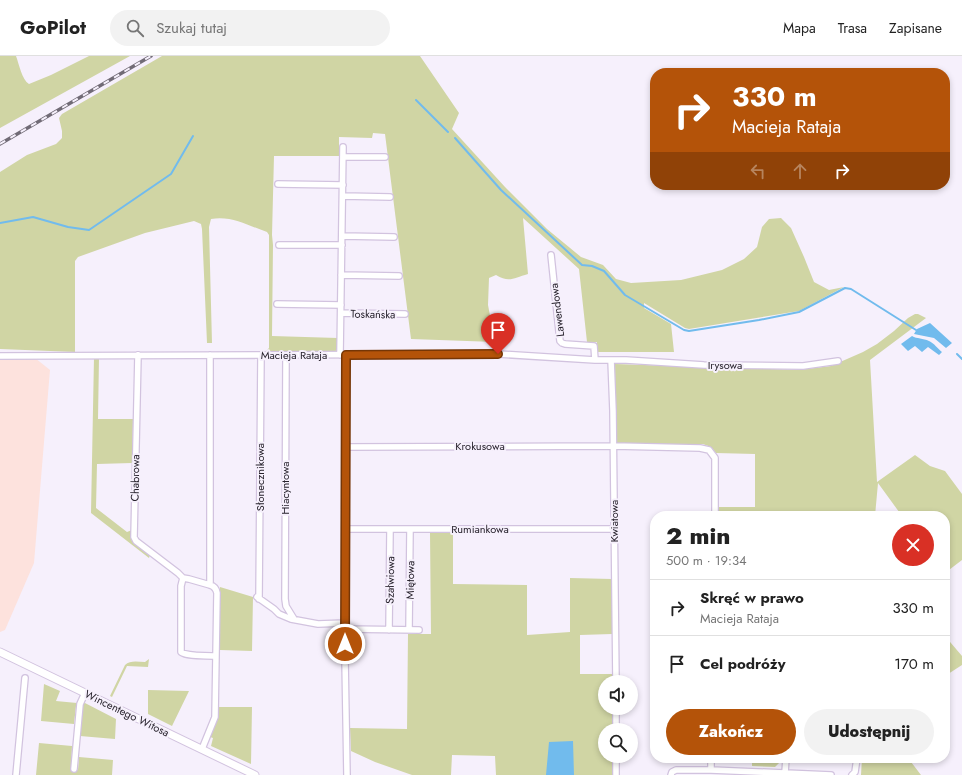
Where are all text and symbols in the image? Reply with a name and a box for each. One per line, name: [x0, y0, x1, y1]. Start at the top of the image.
search box: [110, 10, 390, 46]
text: GoPilot: [20, 14, 86, 41]
icon: search: [124, 17, 146, 39]
text: Szukaj tutaj: [156, 17, 227, 39]
text: Mapa: [783, 18, 816, 38]
text: Trasa: [838, 18, 867, 38]
text: Zapisane: [889, 18, 942, 38]
text: 330 m: [732, 76, 817, 117]
icon: right: [666, 84, 718, 136]
text: Macieja Rataja: [732, 114, 841, 140]
icon: left: [747, 160, 769, 182]
icon: ahead: [789, 160, 811, 182]
icon: right: [831, 160, 853, 182]
street label: Lawendowa: [546, 282, 568, 338]
street label: Toskańska: [350, 306, 396, 322]
pin: [481, 313, 515, 354]
icon: arrive: [487, 319, 509, 341]
street label: Macieja Rataja: [261, 347, 327, 363]
street label: Irysowa: [708, 357, 742, 373]
street label: Krokusowa: [455, 438, 505, 454]
street label: Słonecznikowa: [252, 443, 268, 511]
street label: Chabrowa: [127, 454, 143, 502]
street label: Hiacyntowa: [277, 461, 293, 515]
street label: Kwiatowa: [606, 500, 622, 542]
text: 2 min: [666, 518, 730, 553]
street label: Rumiankowa: [451, 521, 509, 537]
button: close: [892, 524, 934, 566]
text: 500 m · 19:34: [666, 551, 747, 570]
street label: Szałwiowa: [382, 556, 398, 604]
street label: Miętowa: [402, 561, 418, 599]
text: Skręć w prawo: [700, 587, 804, 609]
icon: right: [666, 597, 688, 619]
text: 330 m: [892, 597, 934, 619]
text: Macieja Rataja: [700, 609, 779, 628]
position arrow: [324, 623, 366, 665]
icon: arrive: [666, 653, 688, 675]
text: Cel podróży: [700, 653, 785, 675]
text: 170 m: [894, 653, 934, 675]
map controls: [598, 675, 638, 763]
button: sound: [598, 675, 638, 715]
street label: Wincentego Witosa: [82, 686, 172, 740]
button: Zakończ: [666, 709, 796, 755]
button: Udostępnij: [804, 709, 934, 755]
button: search: [598, 723, 638, 763]

